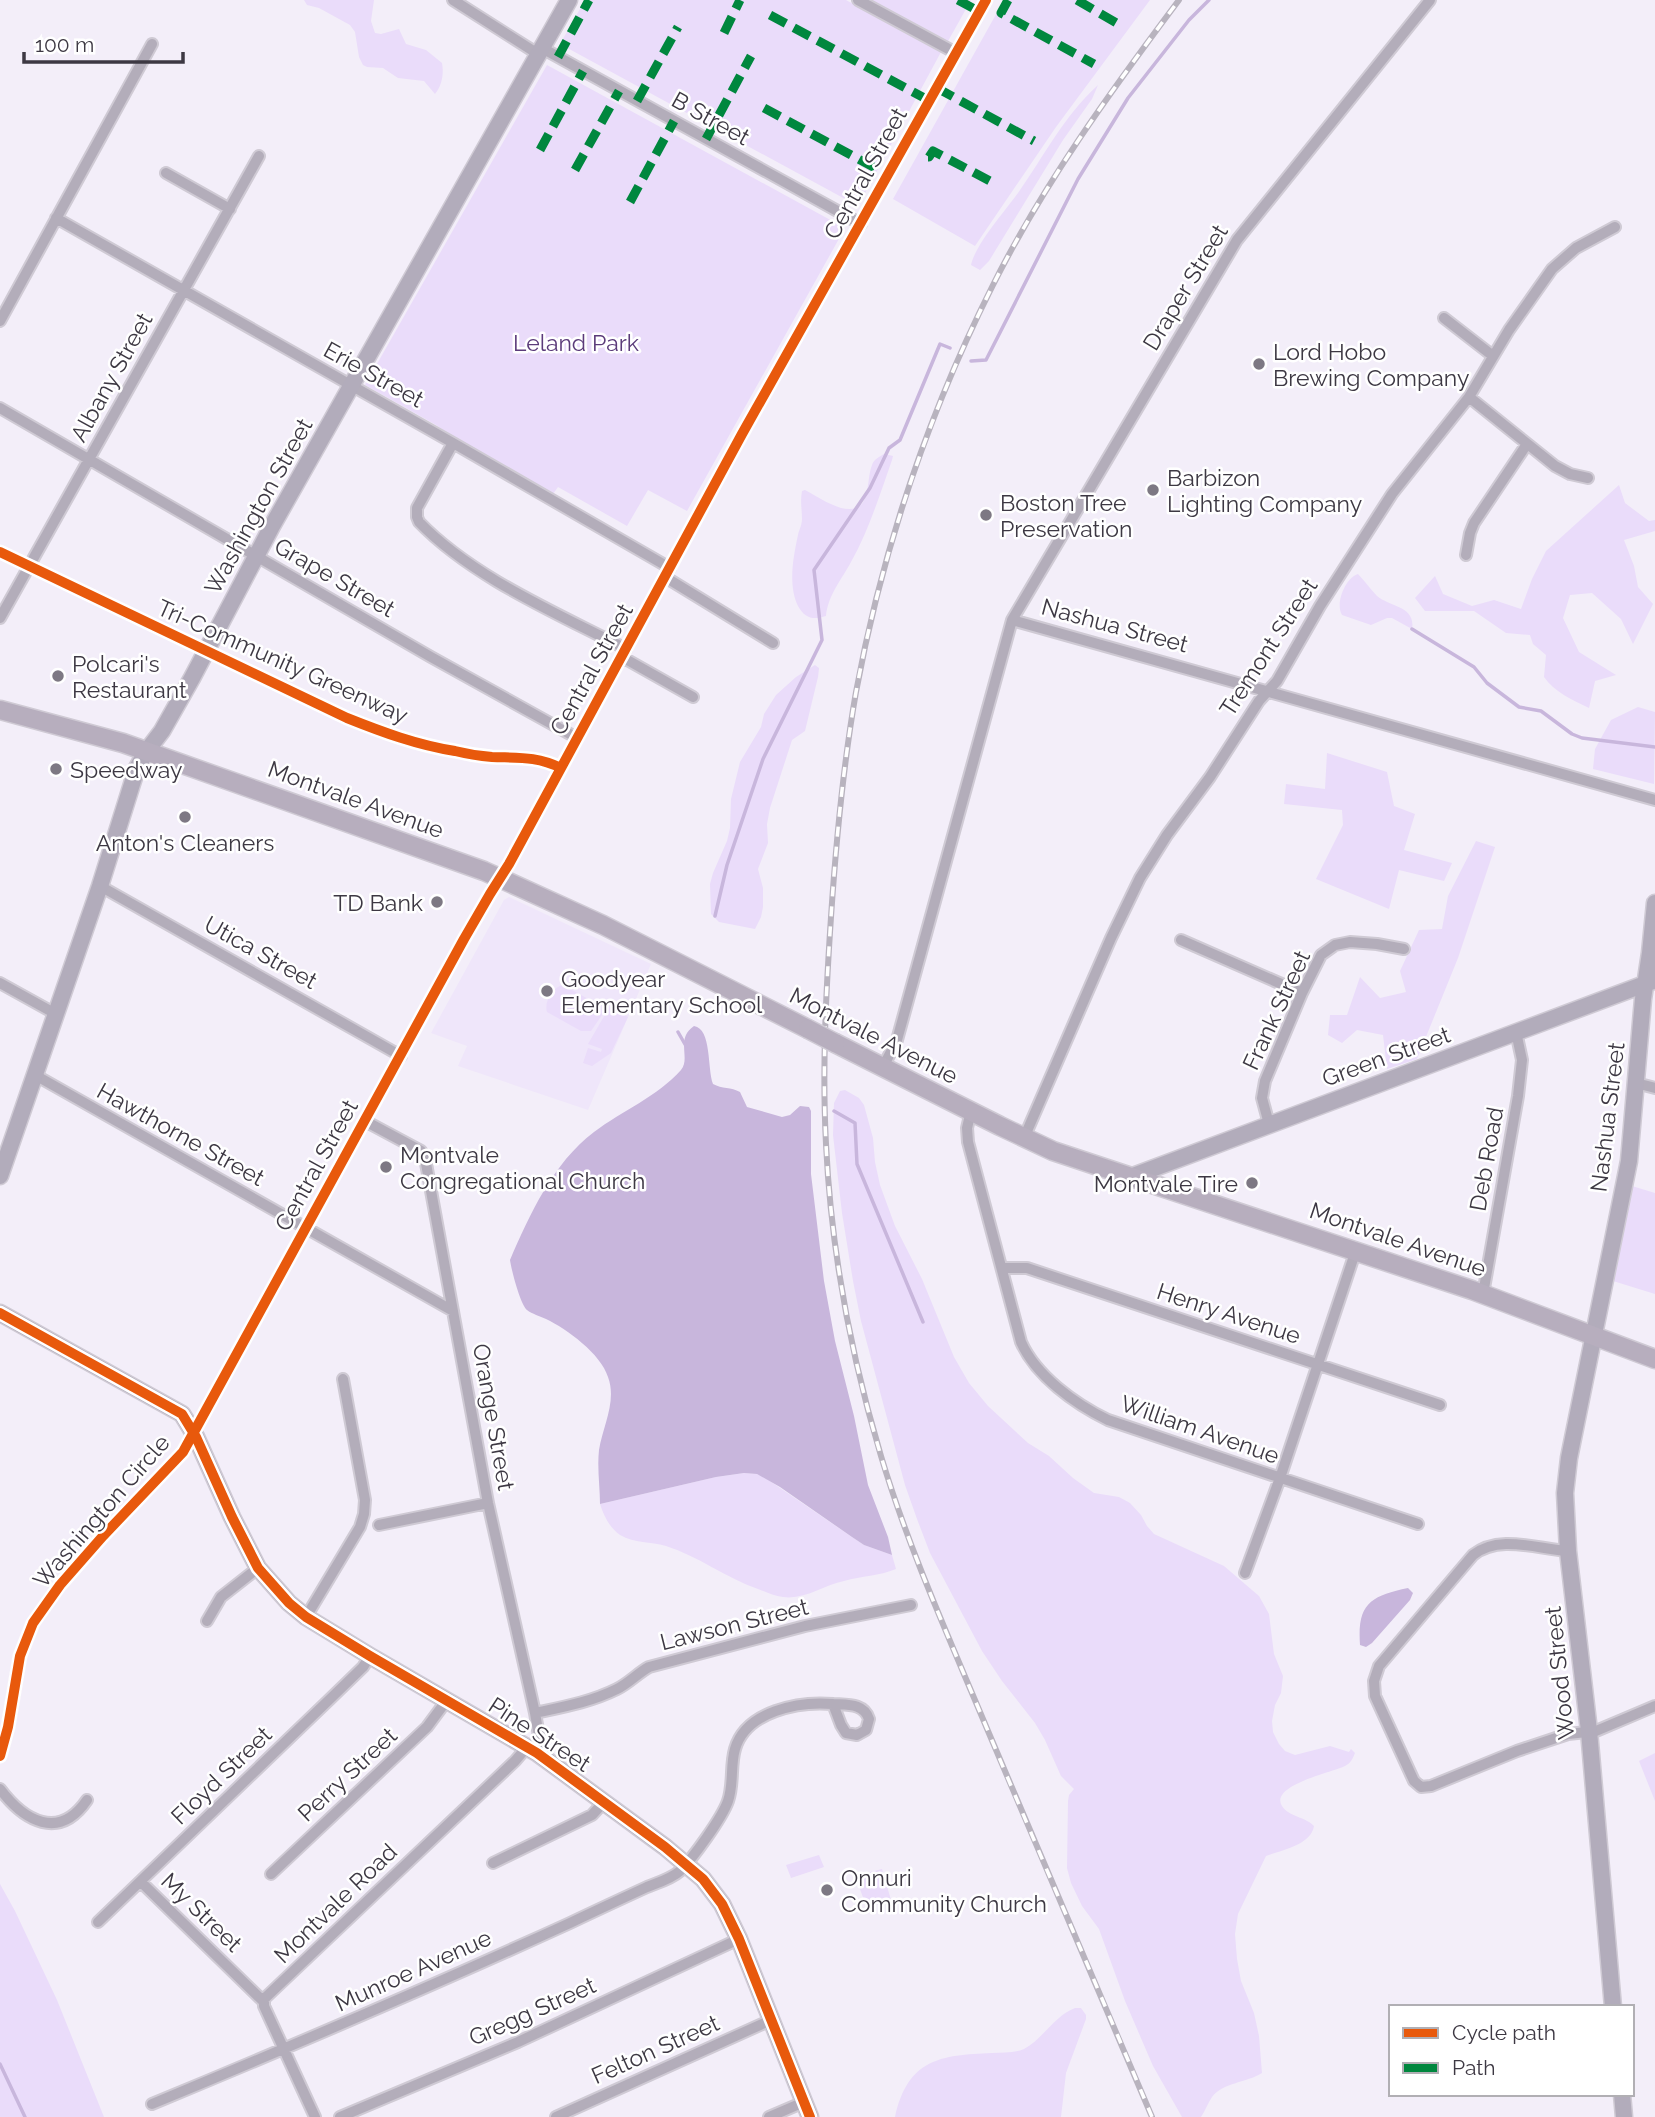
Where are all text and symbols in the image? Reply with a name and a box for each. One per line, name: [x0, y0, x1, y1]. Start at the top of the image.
scale bar: [24, 21, 184, 65]
text: 100 m: [35, 32, 94, 57]
street label: B Street: [667, 86, 755, 151]
street label: Central Street: [818, 102, 912, 243]
street label: Draper Street: [1137, 219, 1233, 355]
street label: Albany Street: [64, 308, 158, 446]
park label: Leland Park: [513, 329, 639, 356]
street label: Erie Street: [319, 336, 429, 413]
place label: Lord Hobo Brewing Company: [1273, 338, 1469, 391]
marker: Lord Hobo Brewing Company: [1251, 356, 1267, 372]
street label: Washington Street: [198, 413, 318, 599]
place label: Barbizon Lighting Company: [1167, 464, 1362, 517]
marker: Barbizon Lighting Company: [1145, 482, 1161, 498]
place label: Boston Tree Preservation: [1000, 489, 1132, 542]
marker: Boston Tree Preservation: [978, 507, 994, 523]
street label: Grape Street: [270, 532, 400, 622]
street label: Tremont Street: [1213, 573, 1323, 721]
street label: Nashua Street: [1039, 592, 1191, 658]
street label: Tri-Community Greenway: [154, 593, 412, 729]
street label: Central Street: [544, 598, 638, 739]
place label: Polcari's Restaurant: [72, 650, 187, 703]
marker: Polcari's Restaurant: [50, 668, 66, 684]
street label: Montvale Avenue: [265, 755, 447, 843]
place label: Speedway: [70, 756, 183, 783]
marker: Speedway: [48, 761, 64, 777]
marker: Anton's Cleaners: [177, 809, 193, 825]
place label: Anton's Cleaners: [96, 829, 274, 856]
place label: TD Bank: [333, 889, 423, 916]
marker: TD Bank: [429, 894, 445, 910]
street label: Utica Street: [200, 910, 322, 994]
street label: Frank Street: [1237, 946, 1316, 1074]
place label: Goodyear Elementary School: [561, 965, 763, 1018]
street label: Montvale Avenue: [786, 981, 962, 1089]
marker: Goodyear Elementary School: [539, 983, 555, 999]
street label: Green Street: [1318, 1020, 1454, 1092]
street label: Nashua Street: [1584, 1040, 1630, 1193]
street label: Hawthorne Street: [93, 1077, 270, 1191]
street label: Central Street: [269, 1094, 363, 1235]
street label: Deb Road: [1464, 1105, 1508, 1213]
place label: Montvale Congregational Church: [400, 1141, 645, 1194]
marker: Montvale Congregational Church: [378, 1159, 394, 1175]
place label: Montvale Tire: [1094, 1170, 1238, 1197]
marker: Montvale Tire: [1244, 1175, 1260, 1191]
street label: Montvale Avenue: [1306, 1196, 1490, 1282]
street label: Henry Avenue: [1154, 1277, 1304, 1349]
street label: Orange Street: [468, 1342, 520, 1493]
street label: William Avenue: [1117, 1389, 1283, 1469]
street label: Washington Circle: [27, 1429, 175, 1593]
street label: Lawson Street: [657, 1592, 811, 1655]
street label: Wood Street: [1539, 1605, 1579, 1741]
street label: Pine Street: [484, 1691, 596, 1777]
street label: Floyd Street: [165, 1720, 277, 1830]
street label: Perry Street: [292, 1721, 402, 1827]
street label: Montvale Road: [268, 1838, 402, 1968]
place label: Onnuri Community Church: [841, 1864, 1047, 1917]
street label: My Street: [156, 1867, 248, 1957]
marker: Onnuri Community Church: [819, 1882, 835, 1898]
street label: Munroe Avenue: [331, 1924, 495, 2016]
street label: Gregg Street: [465, 1971, 600, 2051]
legend: [1389, 2005, 1634, 2096]
street label: Felton Street: [587, 2009, 723, 2089]
text: Cycle path: [1452, 2020, 1556, 2045]
text: Path: [1452, 2055, 1496, 2080]

